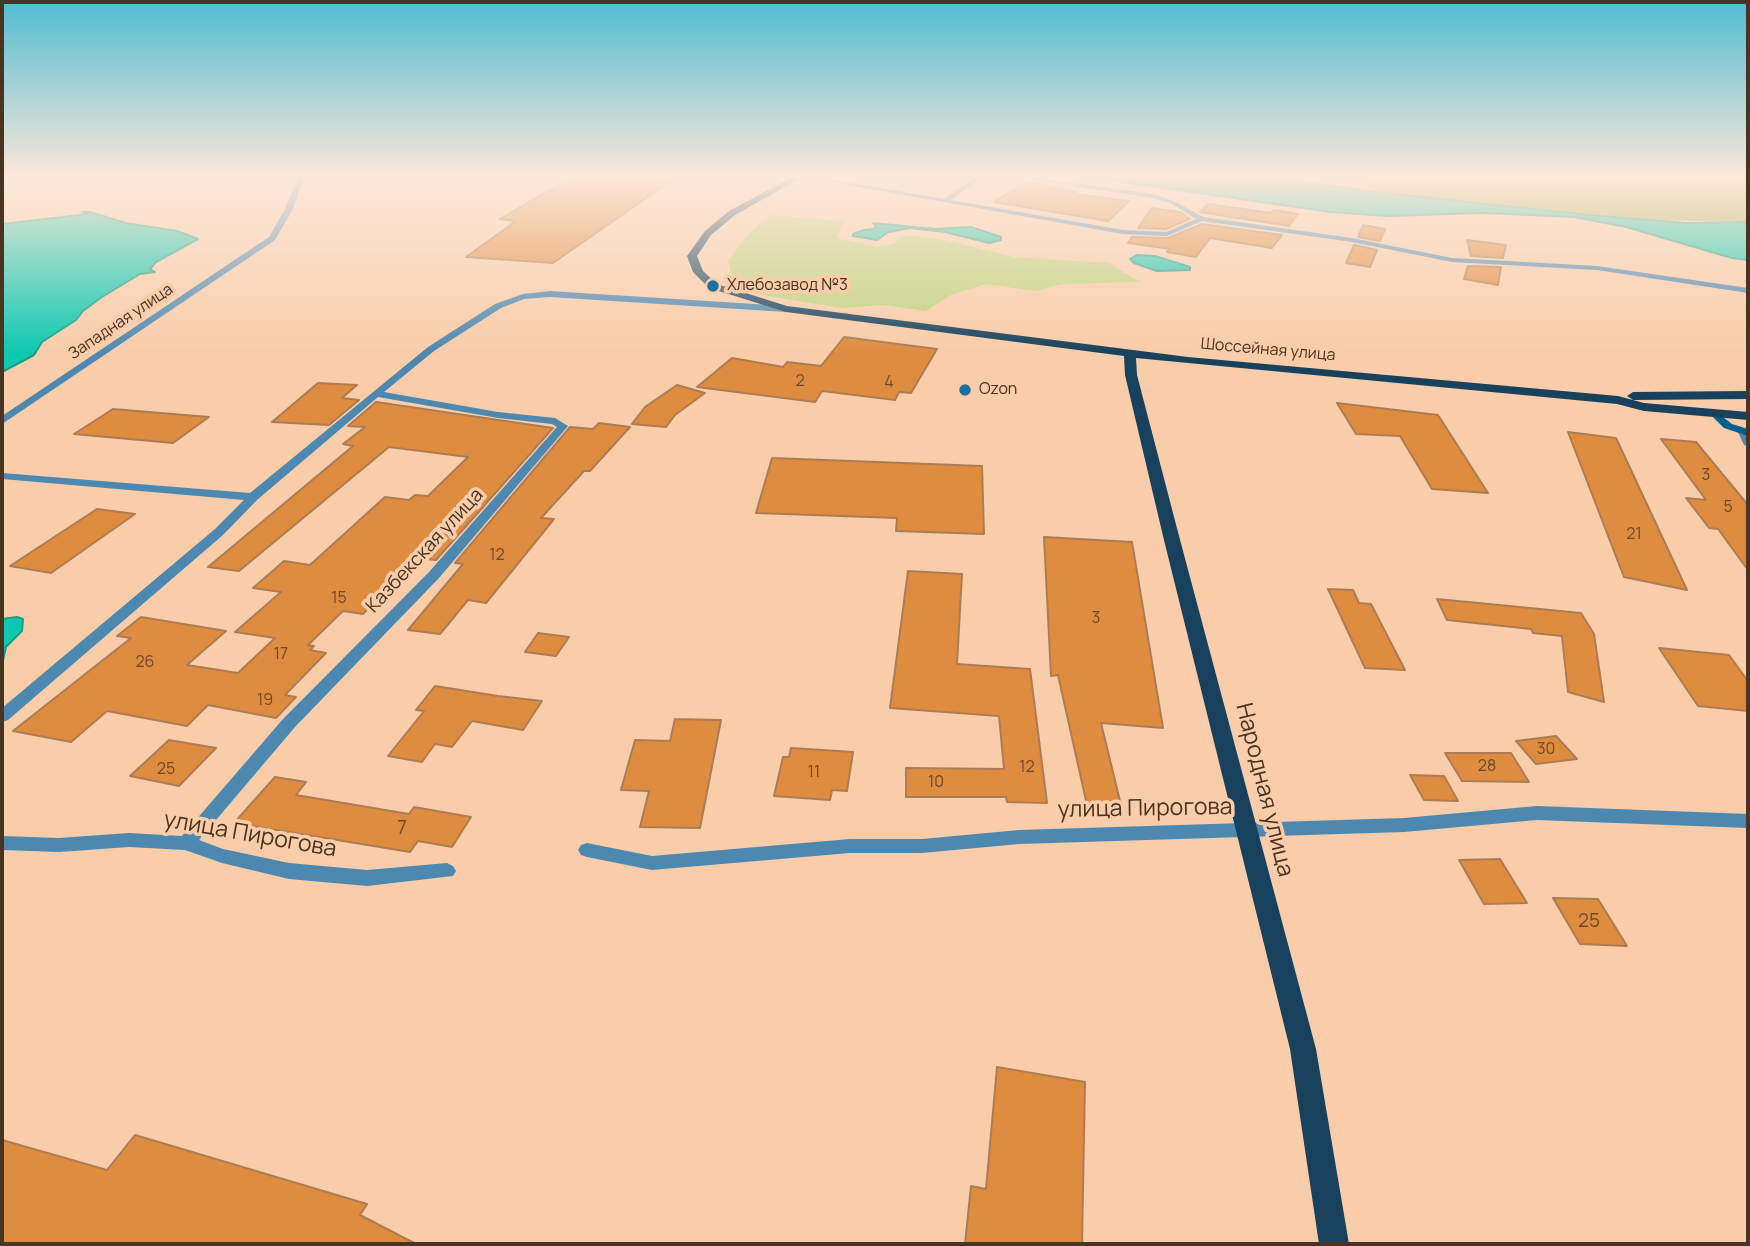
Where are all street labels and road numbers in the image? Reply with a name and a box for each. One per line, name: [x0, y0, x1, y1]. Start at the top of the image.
street label: Западная улица: [65, 280, 177, 364]
street label: Шоссейная улица: [1200, 335, 1336, 365]
street label: Казбекская улица: [362, 484, 488, 618]
street label: Народная улица: [1229, 700, 1299, 880]
street label: улица Пирогова: [1057, 794, 1233, 824]
street label: улица Пирогова: [161, 806, 339, 864]

